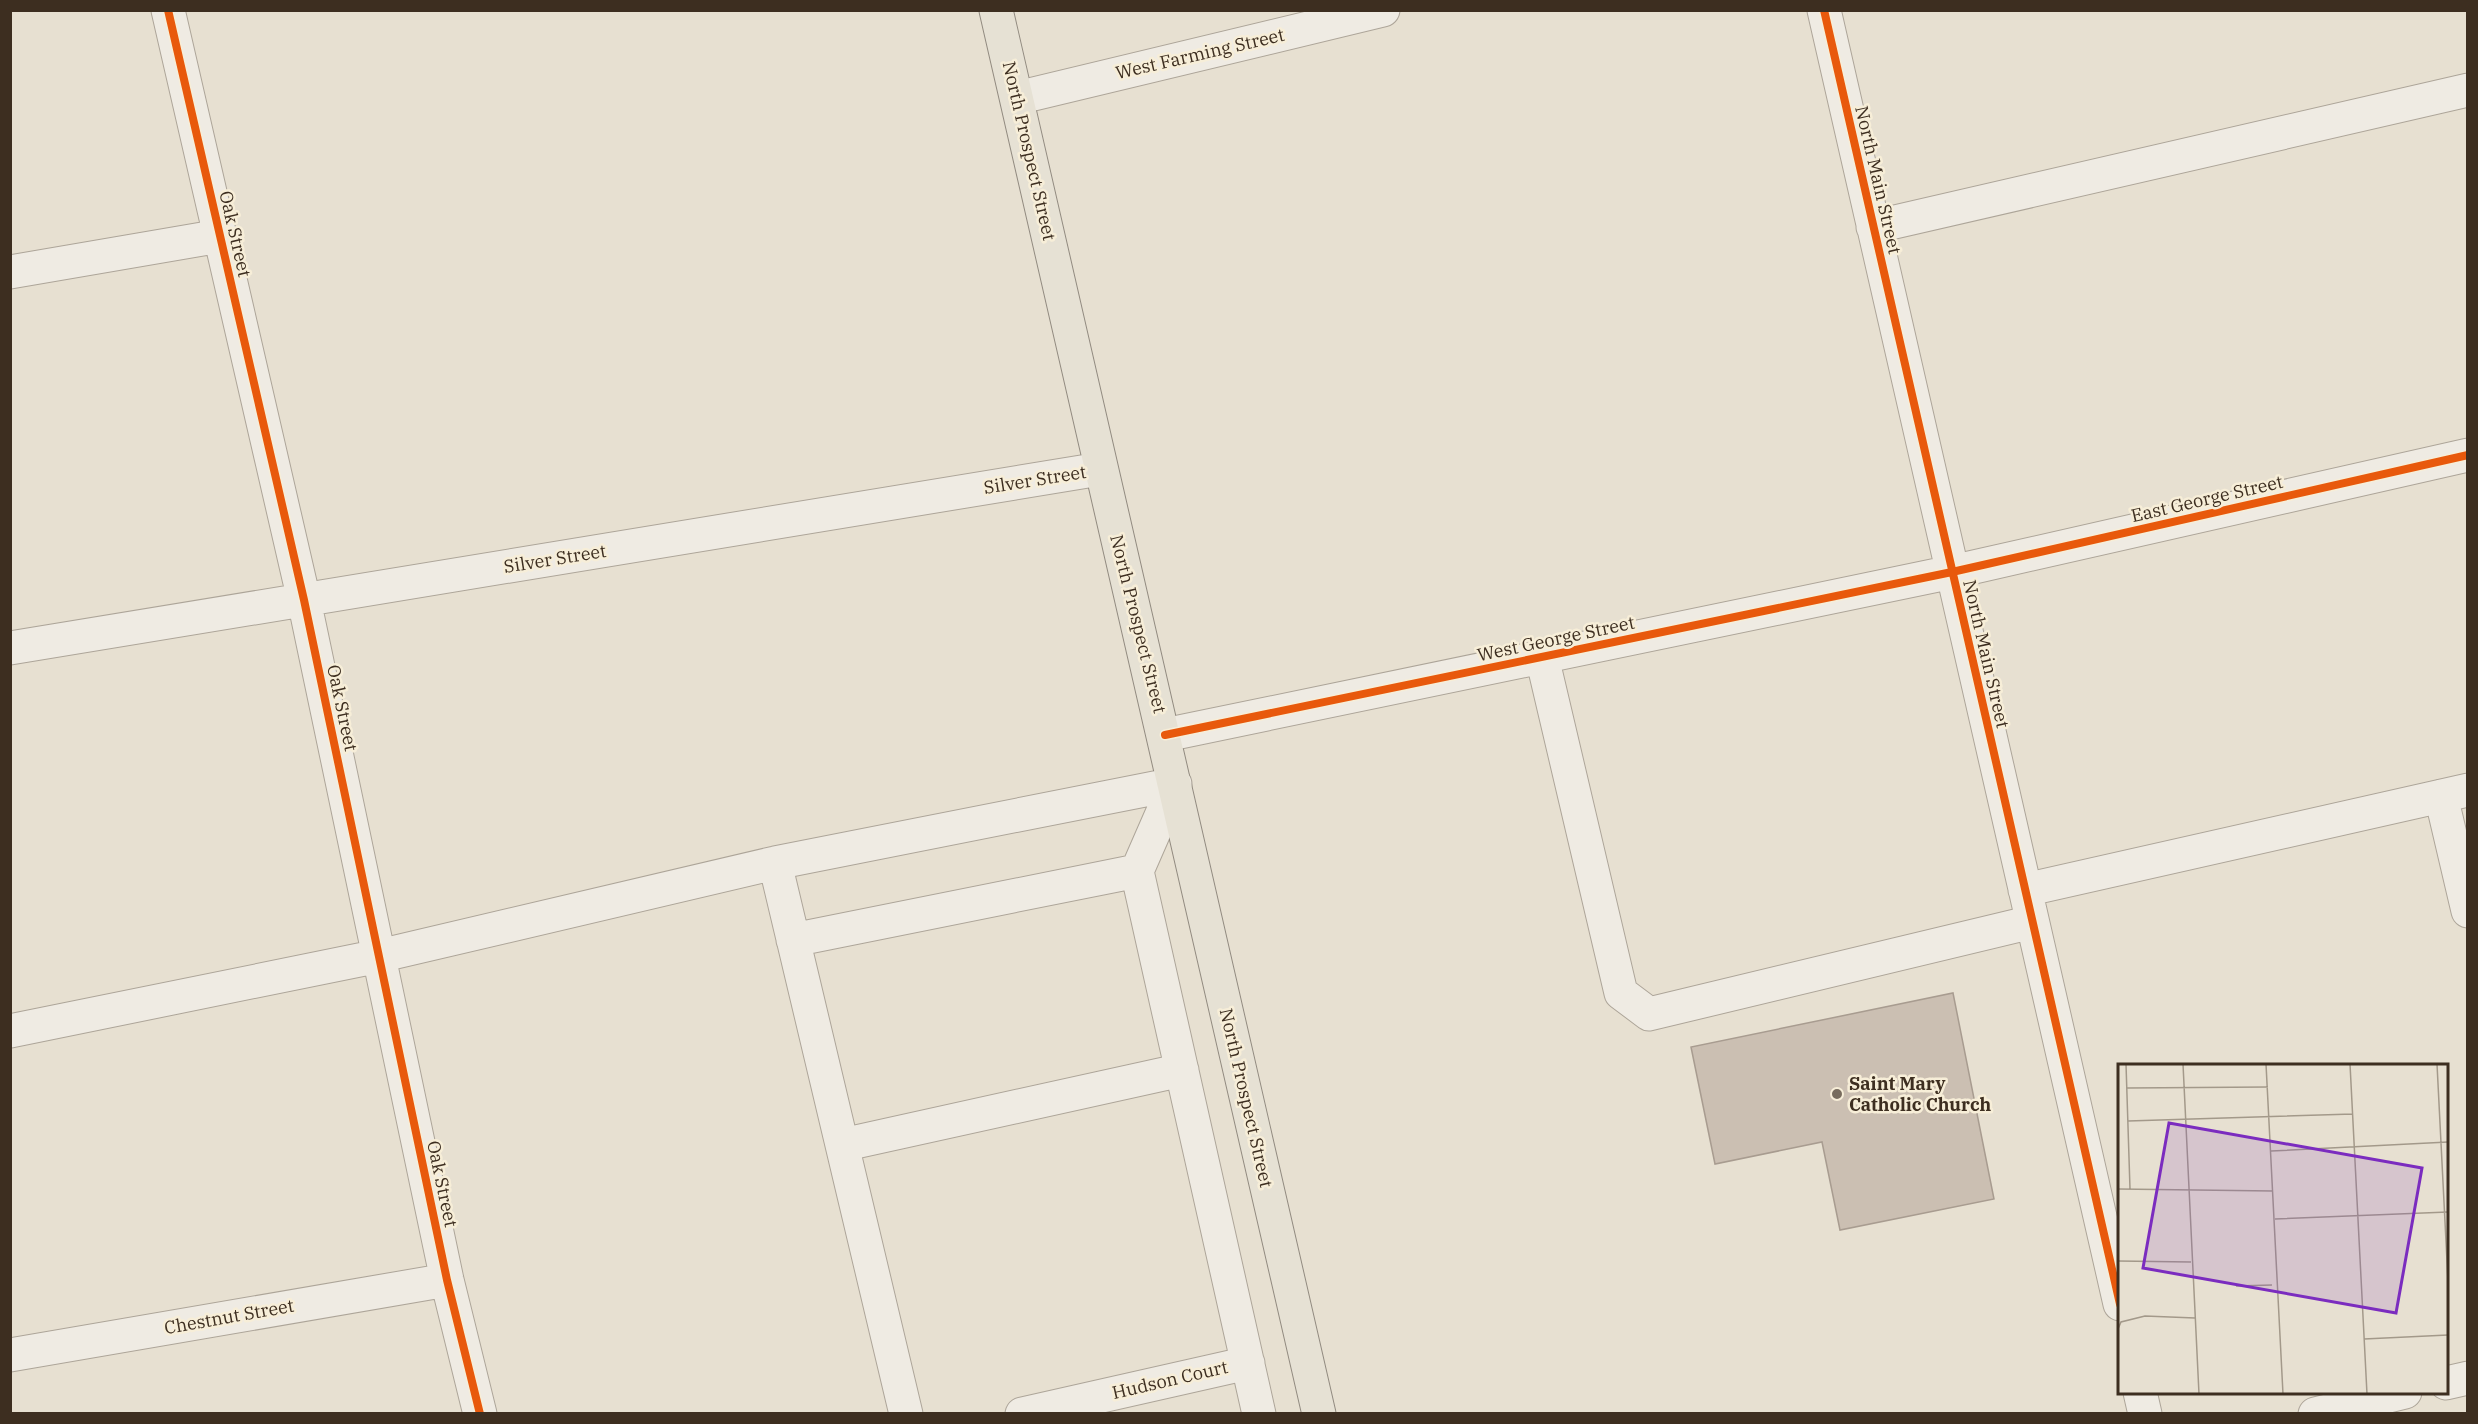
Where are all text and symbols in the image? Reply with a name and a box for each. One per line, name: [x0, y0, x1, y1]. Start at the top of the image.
street label: West Farming Street: [1113, 23, 1287, 84]
street label: North Prospect Street: [998, 59, 1061, 243]
street label: North Main Street: [1850, 104, 1907, 256]
street label: Oak Street: [214, 188, 257, 279]
street label: Silver Street: [982, 460, 1088, 499]
street label: East George Street: [2129, 470, 2285, 527]
street label: North Prospect Street: [1105, 532, 1172, 716]
street label: Silver Street: [502, 539, 608, 578]
street label: North Main Street: [1958, 578, 2015, 730]
street label: West George Street: [1475, 611, 1637, 666]
street label: Oak Street: [322, 662, 363, 753]
street label: North Prospect Street: [1215, 1006, 1278, 1190]
inset map: [2118, 1064, 2448, 1394]
place label: Saint Mary Catholic Church: [1849, 1072, 1992, 1116]
marker: Saint Mary Catholic Church: [1830, 1087, 1844, 1101]
street label: Oak Street: [422, 1138, 463, 1229]
street label: Chestnut Street: [162, 1294, 296, 1339]
street label: Hudson Court: [1110, 1355, 1230, 1404]

